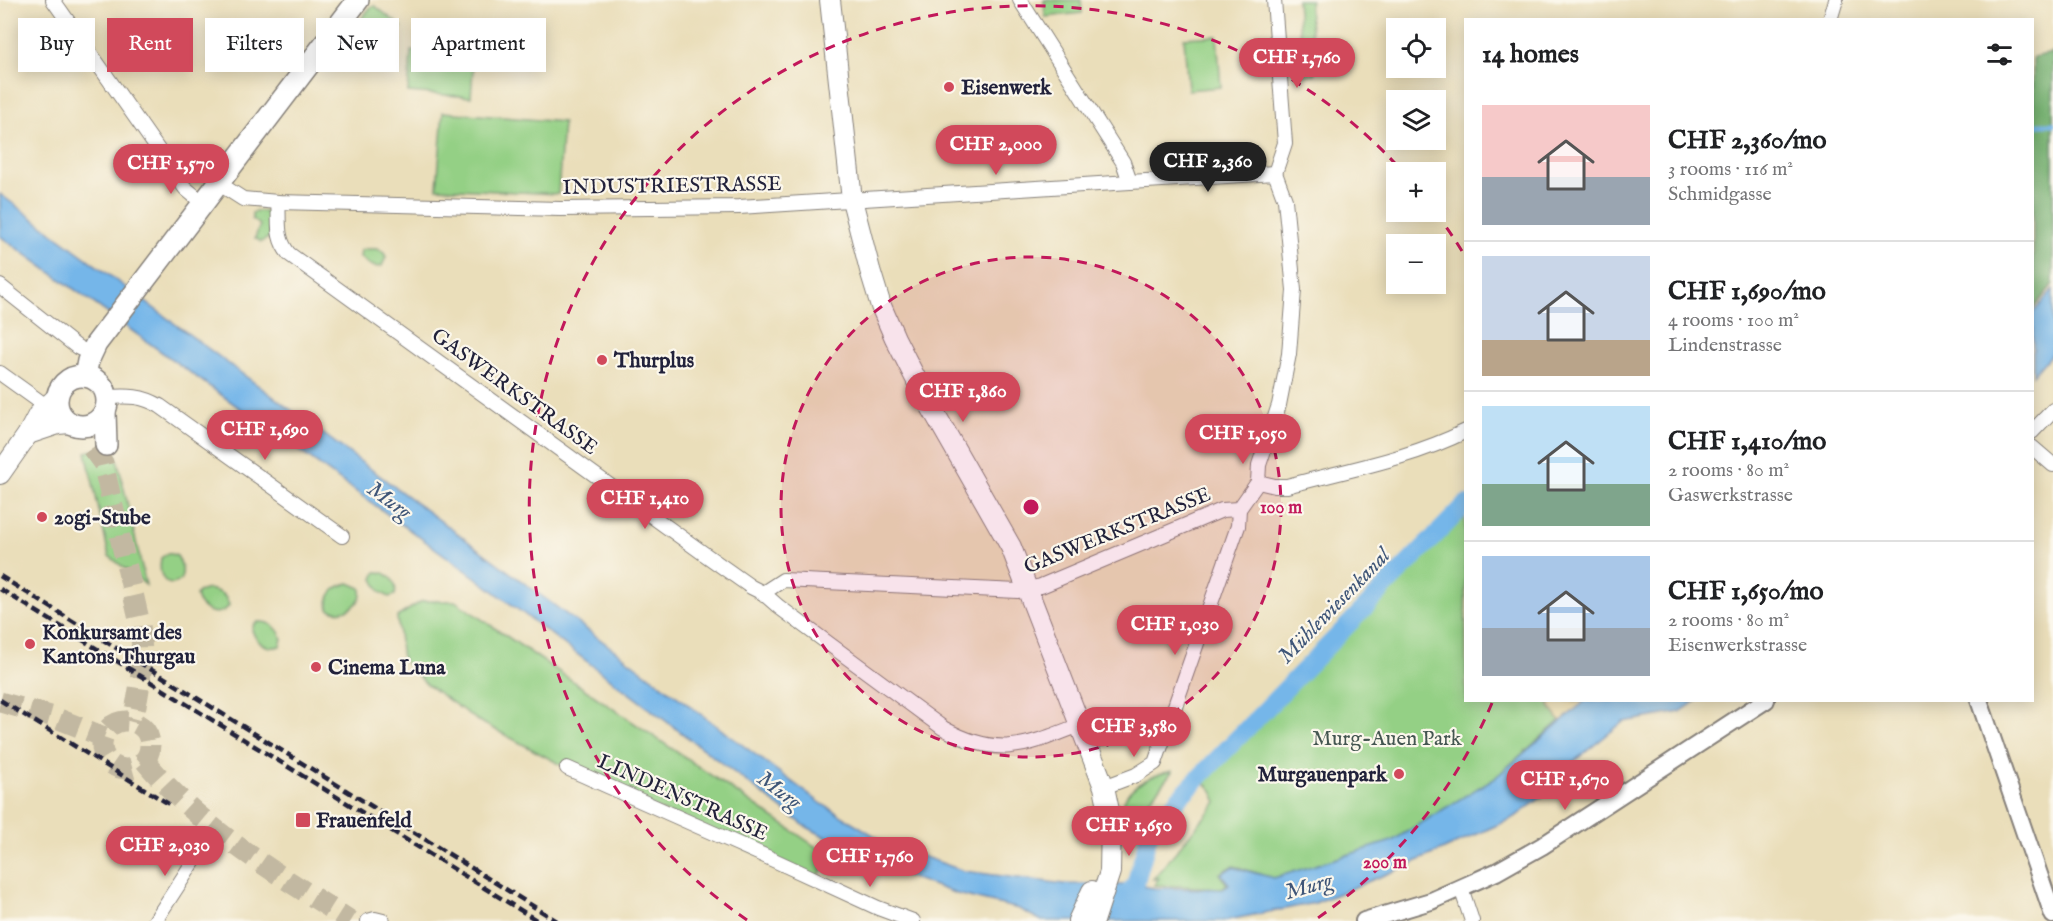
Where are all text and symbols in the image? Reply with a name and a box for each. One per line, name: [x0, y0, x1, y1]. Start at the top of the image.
chip: Buy: [18, 18, 95, 72]
chip: Rent: [107, 18, 193, 72]
chip: Filters: [205, 18, 304, 72]
chip: New: [316, 18, 399, 72]
chip: Apartment: [411, 18, 546, 72]
map controls: [1386, 18, 1446, 294]
button: locate: [1386, 18, 1446, 78]
pin: CHF 1,760: [1228, 38, 1366, 89]
text: 14 homes: [1482, 38, 1579, 71]
icon: filters: [1983, 38, 2016, 71]
text: CHF 1,760: [1253, 45, 1341, 70]
place label: Eisenwerk: [961, 75, 1052, 102]
marker: Eisenwerk: [942, 80, 956, 94]
button: layers: [1386, 90, 1446, 150]
text: CHF 2,360/mo: [1668, 124, 1827, 157]
pin: CHF 2,000: [927, 125, 1065, 176]
icon: home: [1530, 129, 1602, 201]
text: CHF 2,000: [950, 132, 1042, 157]
pin: CHF 2,360: [1139, 142, 1277, 193]
pin: CHF 1,570: [102, 144, 240, 195]
text: CHF 2,360: [1164, 149, 1252, 174]
text: CHF 1,570: [127, 151, 215, 176]
text: 3 rooms · 116 m²: [1668, 157, 1793, 182]
button: +: [1386, 162, 1446, 222]
street label: INDUSTRIESTRASSE: [562, 171, 782, 202]
text: Schmidgasse: [1668, 182, 1772, 207]
button: −: [1386, 234, 1446, 294]
text: CHF 1,690/mo: [1668, 275, 1826, 308]
icon: home: [1530, 280, 1602, 352]
text: 4 rooms · 100 m²: [1668, 308, 1799, 333]
street label: GASWERKSTRASSE: [426, 323, 603, 462]
text: Lindenstrasse: [1668, 333, 1782, 358]
place label: Thurplus: [613, 348, 694, 375]
marker: Thurplus: [595, 353, 609, 367]
pin: CHF 1,860: [894, 372, 1032, 423]
text: CHF 1,860: [919, 379, 1007, 404]
pin: CHF 1,690: [196, 410, 334, 461]
pin: CHF 1,050: [1174, 414, 1312, 465]
text: CHF 1,690: [221, 417, 309, 442]
text: CHF 1,050: [1199, 421, 1287, 446]
text: CHF 1,410/mo: [1668, 425, 1826, 458]
icon: home: [1530, 430, 1602, 502]
text: 2 rooms · 80 m²: [1668, 458, 1789, 483]
water label: Murg: [361, 475, 418, 527]
pin: CHF 1,410: [576, 479, 714, 530]
street label: GASWERKSTRASSE: [1020, 482, 1215, 581]
text: Gaswerkstrasse: [1668, 483, 1793, 508]
text: CHF 1,410: [601, 486, 689, 511]
centre of rings: [1021, 497, 1041, 517]
text: 100 m: [1260, 497, 1302, 520]
place label: 20gi-Stube: [54, 505, 151, 532]
marker: 20gi-Stube: [35, 510, 49, 524]
water label: Mühlewiesenkanal: [1272, 541, 1398, 670]
text: CHF 1,650/mo: [1668, 575, 1824, 608]
icon: home: [1530, 580, 1602, 652]
pin: CHF 1,030: [1106, 605, 1244, 656]
text: 2 rooms · 80 m²: [1668, 608, 1789, 633]
text: CHF 1,030: [1131, 612, 1219, 637]
place label: Konkursamt des Kantons Thurgau: [42, 620, 195, 671]
text: Eisenwerkstrasse: [1668, 633, 1807, 658]
marker: Konkursamt des Kantons Thurgau: [23, 637, 37, 651]
place label: Cinema Luna: [328, 655, 446, 682]
marker: Cinema Luna: [309, 660, 323, 674]
pin: CHF 3,580: [1065, 707, 1203, 758]
text: CHF 3,580: [1091, 714, 1177, 739]
park label: Murg-Auen Park: [1312, 726, 1463, 753]
street label: LINDENSTRASSE: [593, 749, 772, 848]
pin: CHF 1,670: [1496, 760, 1634, 811]
place label: Murgauenpark: [1257, 762, 1388, 789]
water label: Murg: [751, 765, 808, 817]
marker: Murgauenpark: [1392, 767, 1406, 781]
text: CHF 1,670: [1521, 767, 1609, 792]
pin: CHF 1,650: [1060, 806, 1198, 857]
place label: Frauenfeld: [316, 808, 412, 835]
marker: Frauenfeld: [294, 811, 312, 829]
text: CHF 1,650: [1086, 813, 1172, 838]
pin: CHF 2,030: [96, 826, 234, 877]
text: CHF 2,030: [120, 833, 210, 858]
pin: CHF 1,760: [801, 837, 939, 888]
text: CHF 1,760: [826, 844, 914, 869]
text: 200 m: [1363, 852, 1407, 875]
water label: Murg: [1282, 866, 1337, 907]

